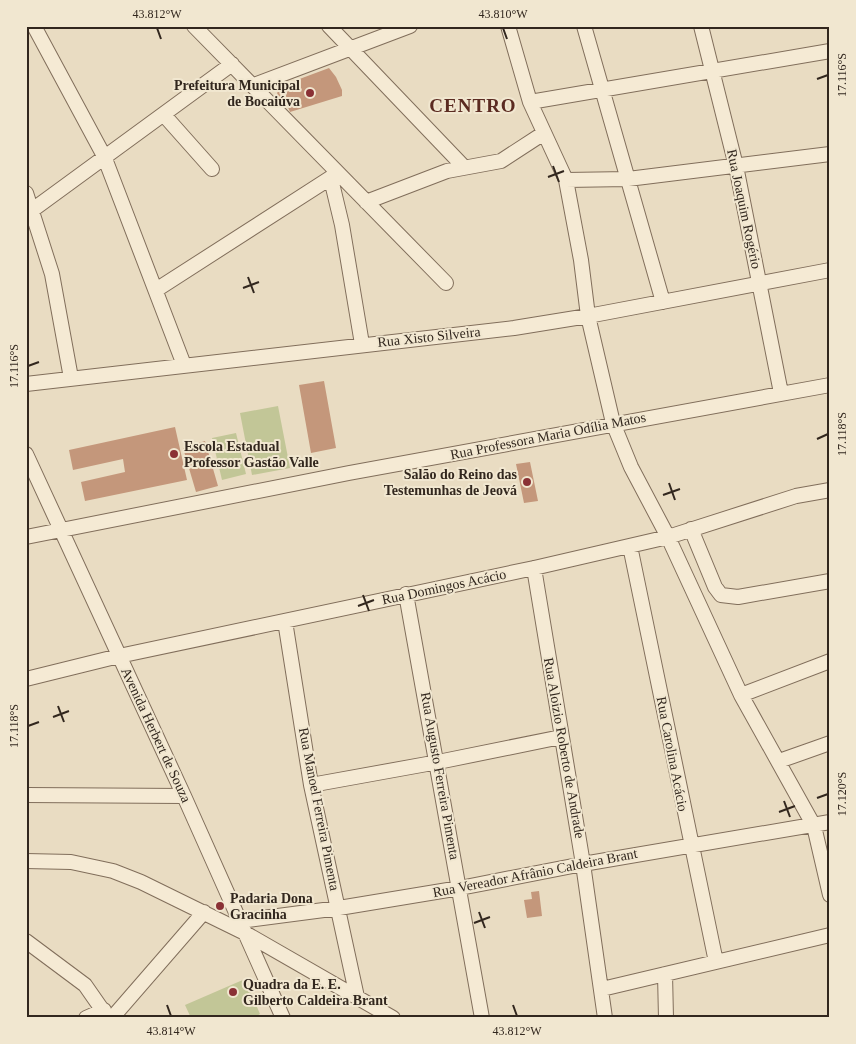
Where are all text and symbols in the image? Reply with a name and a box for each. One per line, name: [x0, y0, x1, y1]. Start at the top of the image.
text: 43.812°W: [132, 7, 182, 21]
text: 43.810°W: [478, 7, 528, 21]
text: 17.116°S: [835, 53, 849, 97]
place label: Prefeitura Municipal de Bocaiúva: [174, 78, 300, 109]
marker: Prefeitura Municipal de Bocaiúva: [304, 87, 316, 99]
district label: CENTRO: [429, 95, 517, 116]
street label: Rua Joaquim Rogério: [724, 148, 764, 270]
street label: Rua Xisto Silveira: [377, 324, 482, 350]
text: 17.116°S: [7, 344, 21, 388]
street label: Rua Professora Maria Odília Matos: [449, 410, 647, 462]
text: 17.118°S: [835, 412, 849, 456]
place label: Escola Estadual Professor Gastão Valle: [184, 439, 319, 470]
marker: Escola Estadual Professor Gastão Valle: [168, 448, 180, 460]
place label: Salão do Reino das Testemunhas de Jeová: [384, 467, 518, 498]
marker: Salão do Reino das Testemunhas de Jeová: [521, 476, 533, 488]
street label: Rua Domingos Acácio: [380, 566, 508, 608]
street label: Rua Aloizio Roberto de Andrade: [541, 656, 587, 840]
street label: Avenida Herbert de Souza: [118, 665, 194, 806]
street label: Rua Augusto Ferreira Pimenta: [418, 691, 462, 862]
street label: Rua Carolina Acácio: [654, 695, 690, 813]
text: 17.118°S: [7, 704, 21, 748]
street label: Rua Manoel Ferreira Pimenta: [296, 726, 342, 893]
text: 17.120°S: [835, 772, 849, 816]
street label: Rua Vereador Afrânio Caldeira Brant: [431, 846, 639, 900]
place label: Padaria Dona Gracinha: [230, 891, 313, 922]
marker: Padaria Dona Gracinha: [214, 900, 226, 912]
place label: Quadra da E. E. Gilberto Caldeira Brant: [243, 977, 388, 1008]
marker: Quadra da E. E. Gilberto Caldeira Brant: [227, 986, 239, 998]
text: 43.814°W: [146, 1024, 196, 1038]
text: 43.812°W: [492, 1024, 542, 1038]

